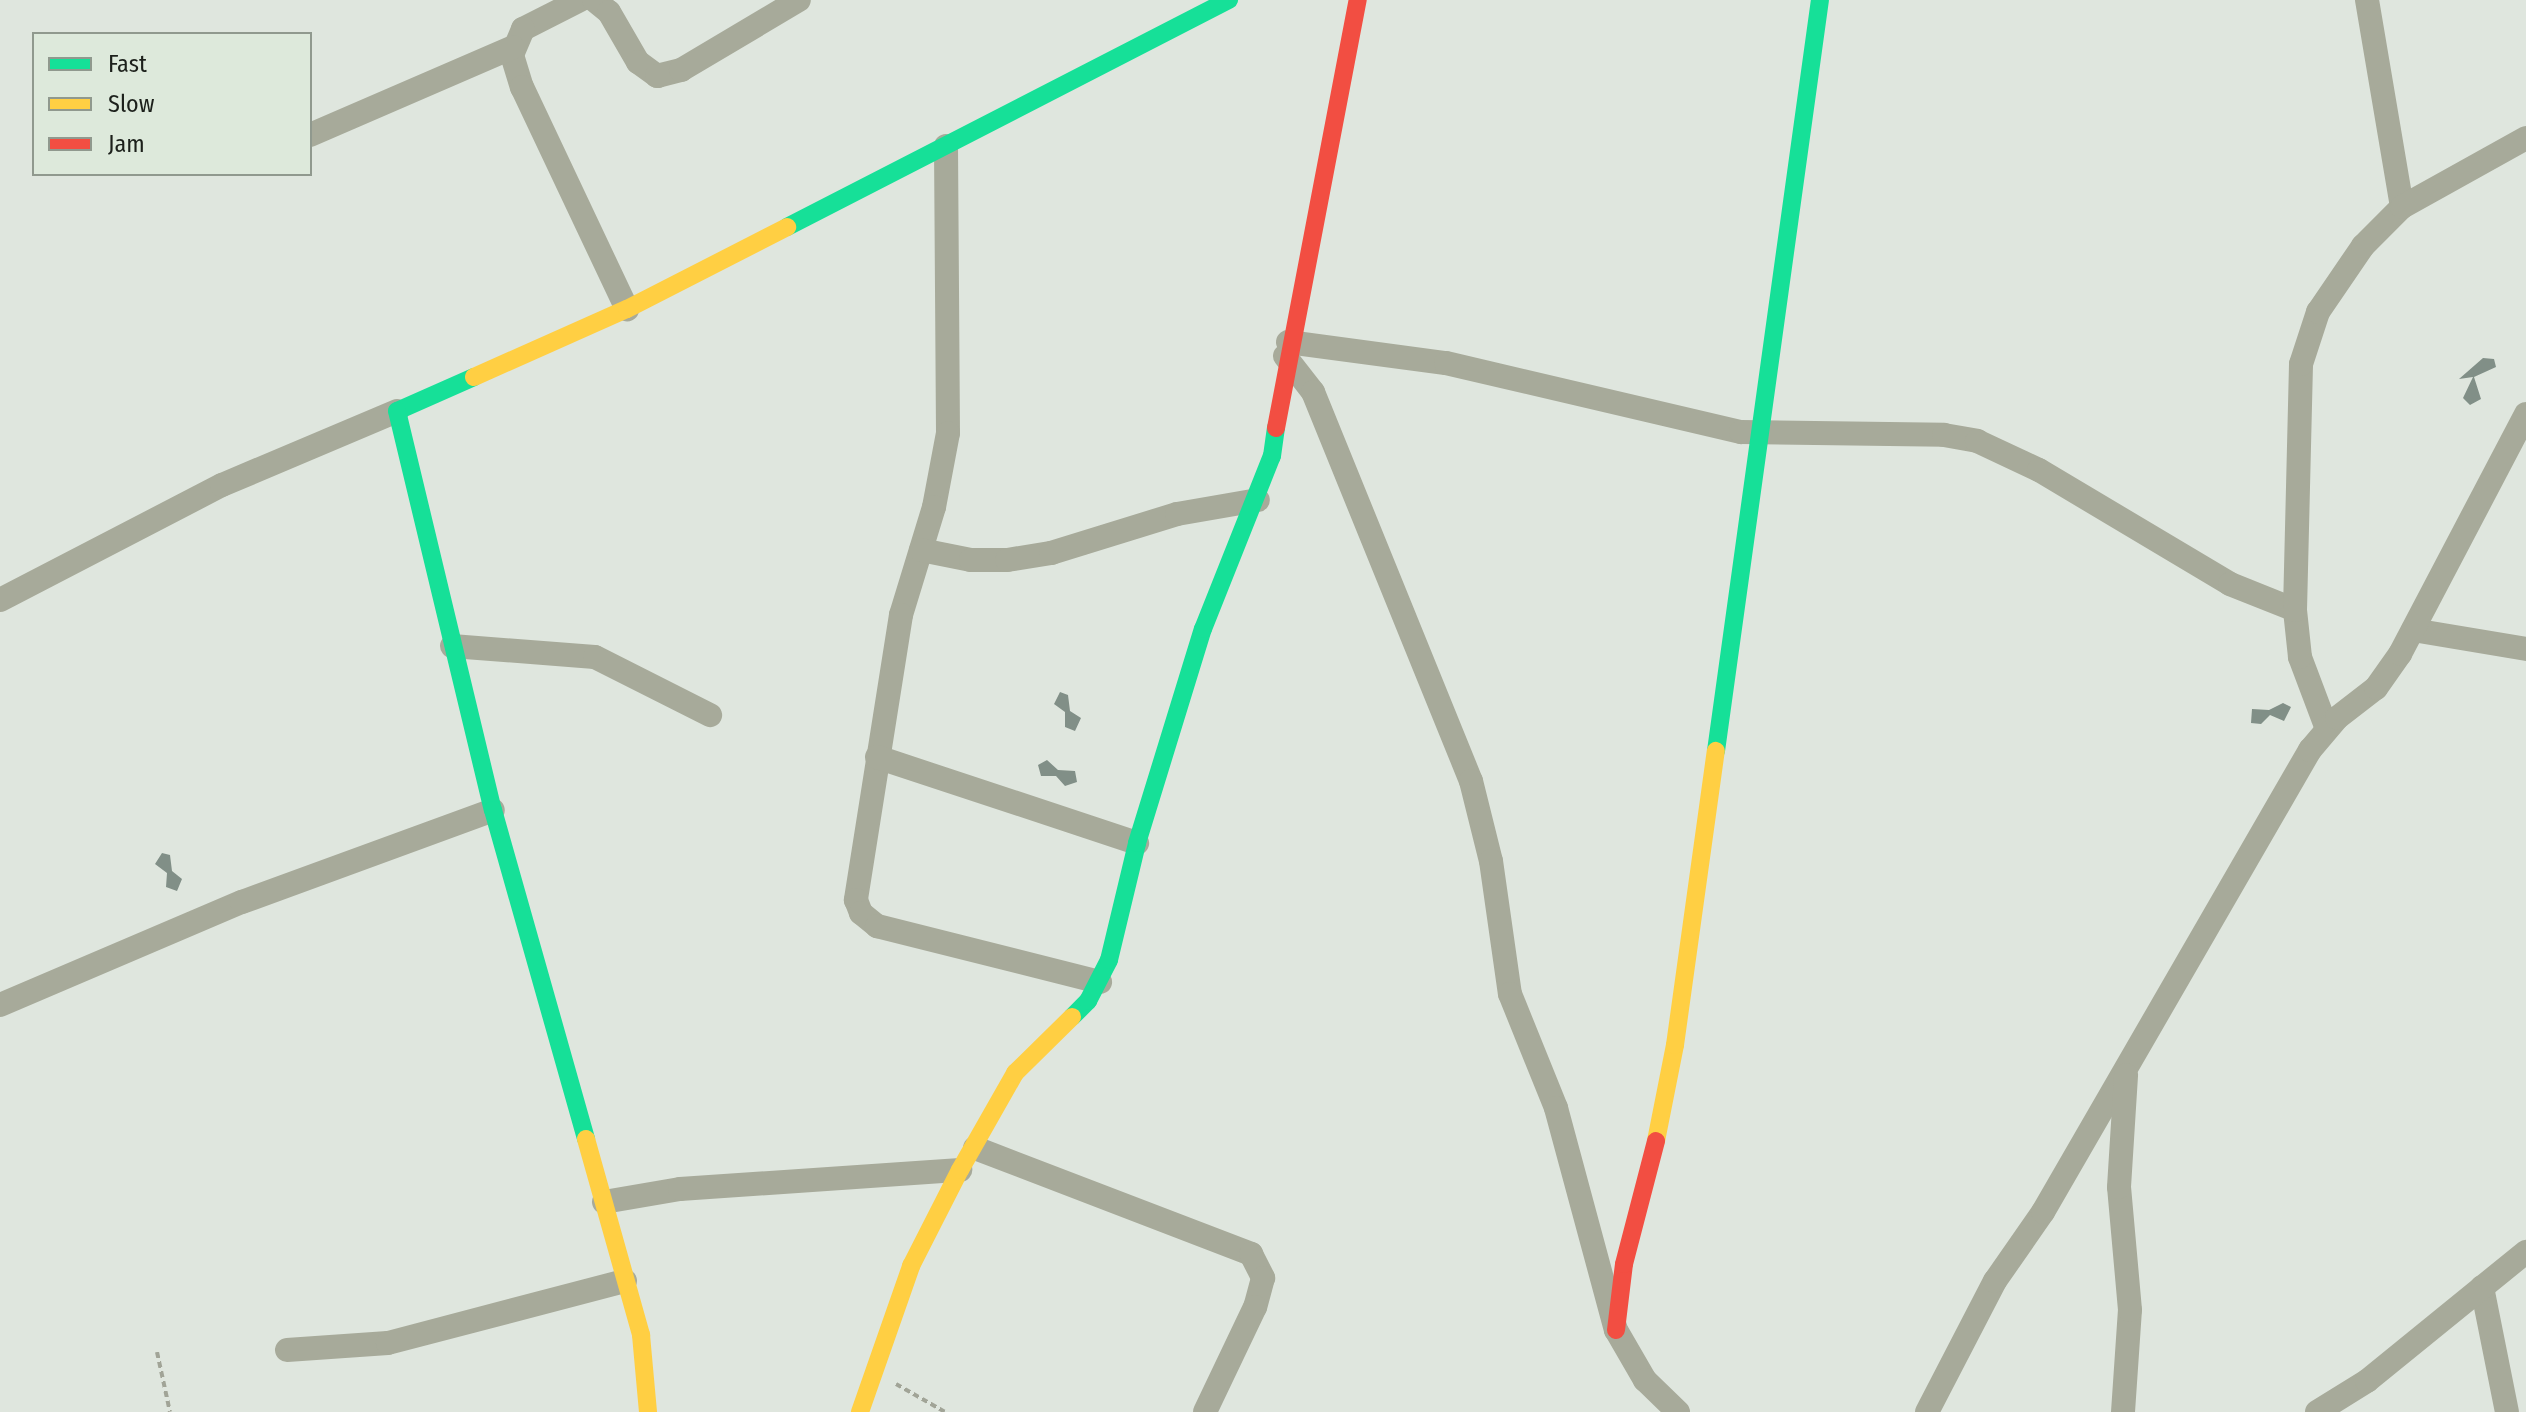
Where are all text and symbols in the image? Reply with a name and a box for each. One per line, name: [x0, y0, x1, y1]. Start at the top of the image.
legend: [32, 32, 312, 176]
text: Fast: [108, 50, 147, 78]
text: Slow: [108, 90, 154, 118]
text: Jam: [108, 130, 145, 158]

